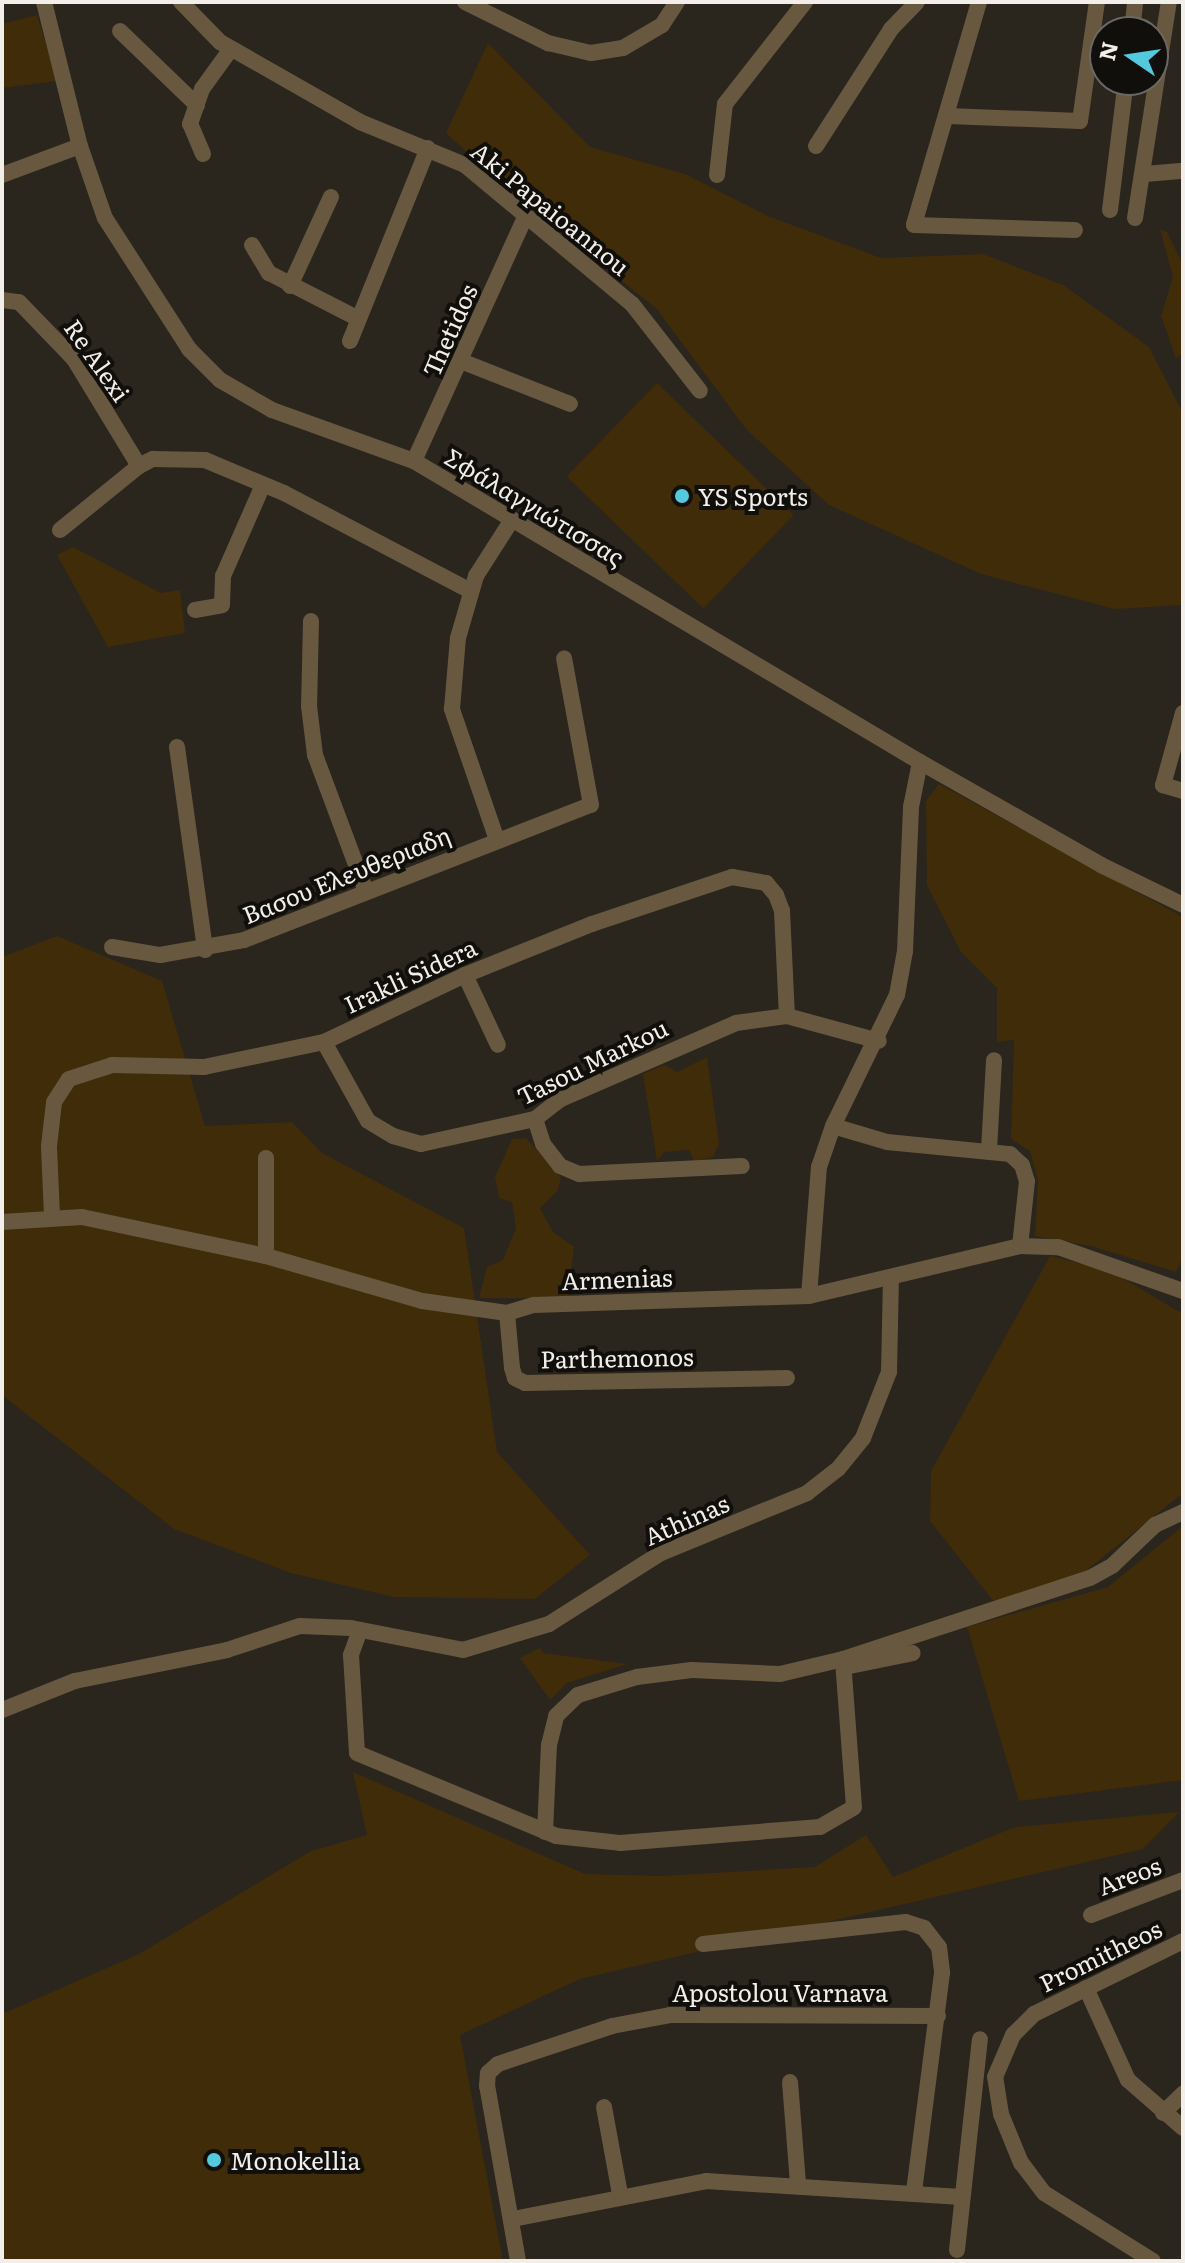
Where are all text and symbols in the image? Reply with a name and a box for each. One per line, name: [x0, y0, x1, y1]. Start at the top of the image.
north arrow: [1089, 16, 1169, 96]
text: N: [1089, 38, 1125, 64]
street label: Aki Papaioannou: [466, 135, 636, 281]
street label: Thetidos: [416, 279, 482, 381]
street label: Re Alexi: [59, 313, 137, 407]
street label: Σφάλαγγιώτισσας: [440, 441, 630, 571]
place label: YS Sports: [698, 482, 808, 510]
marker: YS Sports: [673, 487, 691, 505]
street label: Βασου Ελευθεριαδη: [238, 819, 454, 929]
street label: Irakli Sidera: [339, 932, 481, 1018]
street label: Tasou Markou: [512, 1012, 672, 1110]
street label: Armenias: [561, 1262, 673, 1294]
street label: Parthemonos: [540, 1341, 694, 1373]
street label: Athinas: [639, 1488, 733, 1550]
street label: Areos: [1093, 1850, 1165, 1900]
street label: Promitheos: [1034, 1913, 1166, 1997]
street label: Apostolou Varnava: [672, 1978, 888, 2006]
place label: Monokellia: [230, 2146, 360, 2174]
marker: Monokellia: [205, 2151, 223, 2169]

